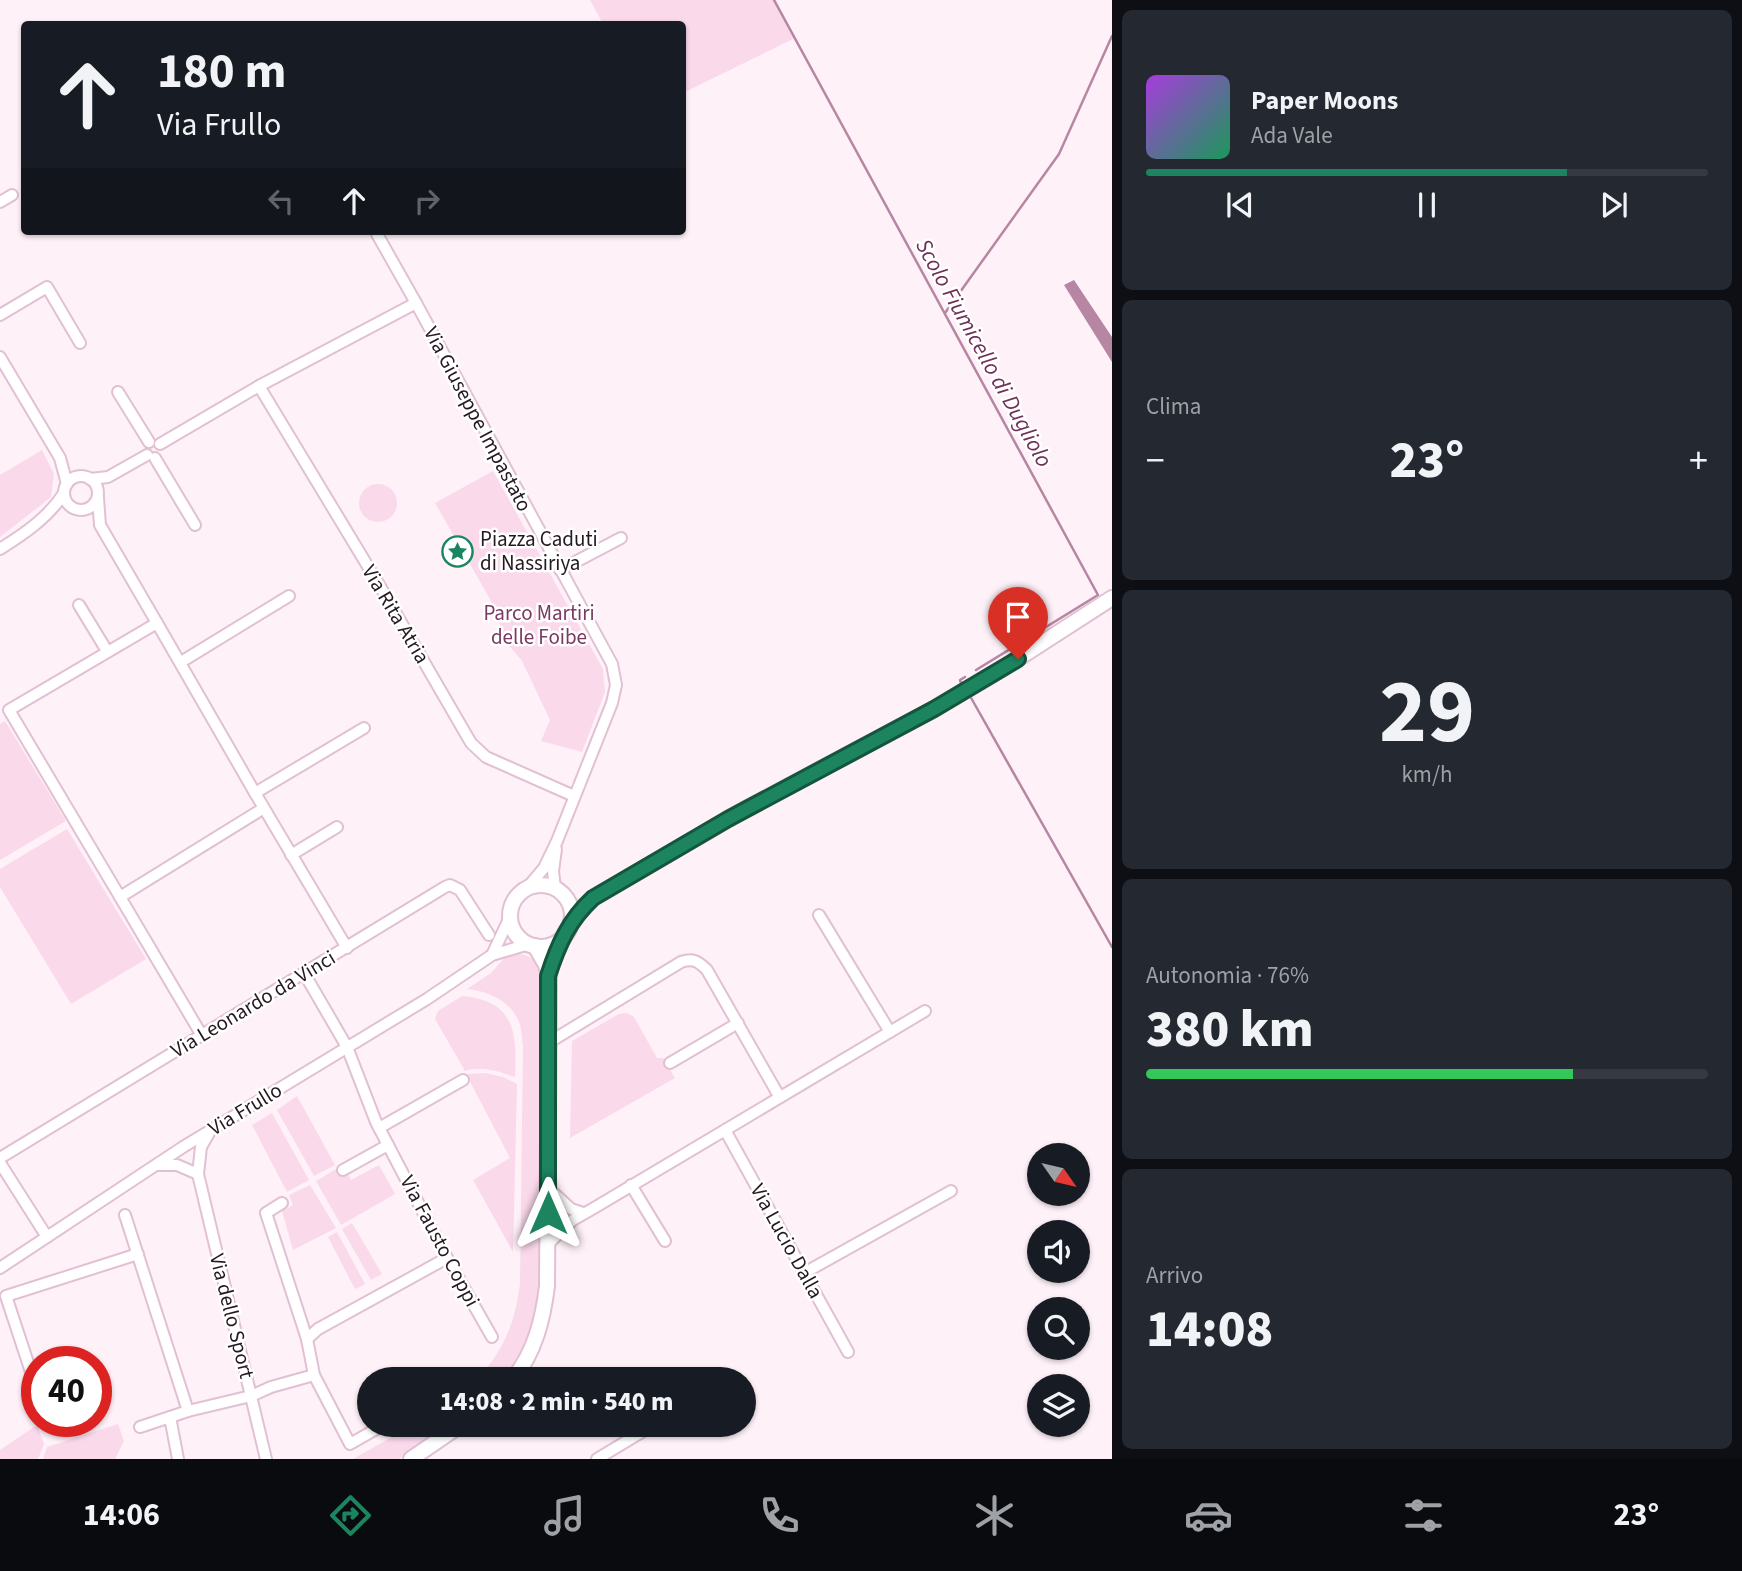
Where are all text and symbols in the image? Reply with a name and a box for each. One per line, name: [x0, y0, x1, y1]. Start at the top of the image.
text: 180 m: [157, 37, 286, 107]
icon: ahead: [42, 49, 133, 140]
text: Paper Moons: [1251, 82, 1398, 119]
text: Via Frullo: [157, 102, 281, 148]
text: Ada Vale: [1251, 119, 1333, 152]
icon: left: [262, 182, 300, 220]
icon: ahead: [335, 182, 373, 220]
icon: right: [408, 182, 446, 220]
icon: previous: [1221, 186, 1259, 224]
icon: pause: [1408, 186, 1446, 224]
icon: next: [1595, 186, 1633, 224]
water label: Scolo Fiumicello di Dugliolo: [907, 233, 1061, 473]
street label: Via Giuseppe Impastato: [416, 321, 540, 517]
text: Clima: [1146, 390, 1201, 423]
text: 23°: [1390, 424, 1464, 498]
text: −: [1146, 434, 1165, 488]
text: +: [1689, 434, 1708, 488]
place label: Piazza Caduti di Nassiriya: [480, 524, 598, 578]
place icon: Piazza Caduti di Nassiriya: [440, 534, 474, 568]
street label: Via Rita Atria: [355, 559, 437, 669]
pin: [988, 587, 1048, 659]
park label: Parco Martiri delle Foibe: [483, 598, 595, 652]
icon: arrive: [999, 598, 1037, 636]
text: 29: [1379, 648, 1475, 777]
text: km/h: [1401, 758, 1453, 791]
street label: Via Leonardo da Vinci: [165, 943, 341, 1065]
text: Autonomia · 76%: [1146, 959, 1309, 992]
text: 380 km: [1146, 993, 1314, 1067]
street label: Via Frullo: [202, 1075, 288, 1143]
north arrow: [1027, 1143, 1090, 1206]
map controls: [1027, 1143, 1090, 1437]
street label: Via Fausto Coppi: [393, 1170, 487, 1312]
position arrow: [511, 1176, 585, 1250]
street label: Via Lucio Dalla: [743, 1178, 831, 1304]
button: sound: [1027, 1220, 1090, 1283]
street label: Via dello Sport: [202, 1250, 262, 1382]
text: Arrivo: [1146, 1259, 1203, 1292]
text: 14:08: [1146, 1293, 1273, 1367]
button: search: [1027, 1297, 1090, 1360]
speed limit sign: 40: [21, 1346, 112, 1437]
button: layers: [1027, 1374, 1090, 1437]
text: 14:08 · 2 min · 540 m: [440, 1383, 673, 1420]
icon: directions: [326, 1491, 375, 1540]
icon: music: [540, 1491, 589, 1540]
icon: phone: [755, 1491, 804, 1540]
icon: climate: [970, 1491, 1019, 1540]
icon: car: [1184, 1491, 1233, 1540]
icon: filters: [1399, 1491, 1448, 1540]
text: 14:06: [83, 1492, 160, 1538]
text: 23°: [1614, 1492, 1659, 1538]

